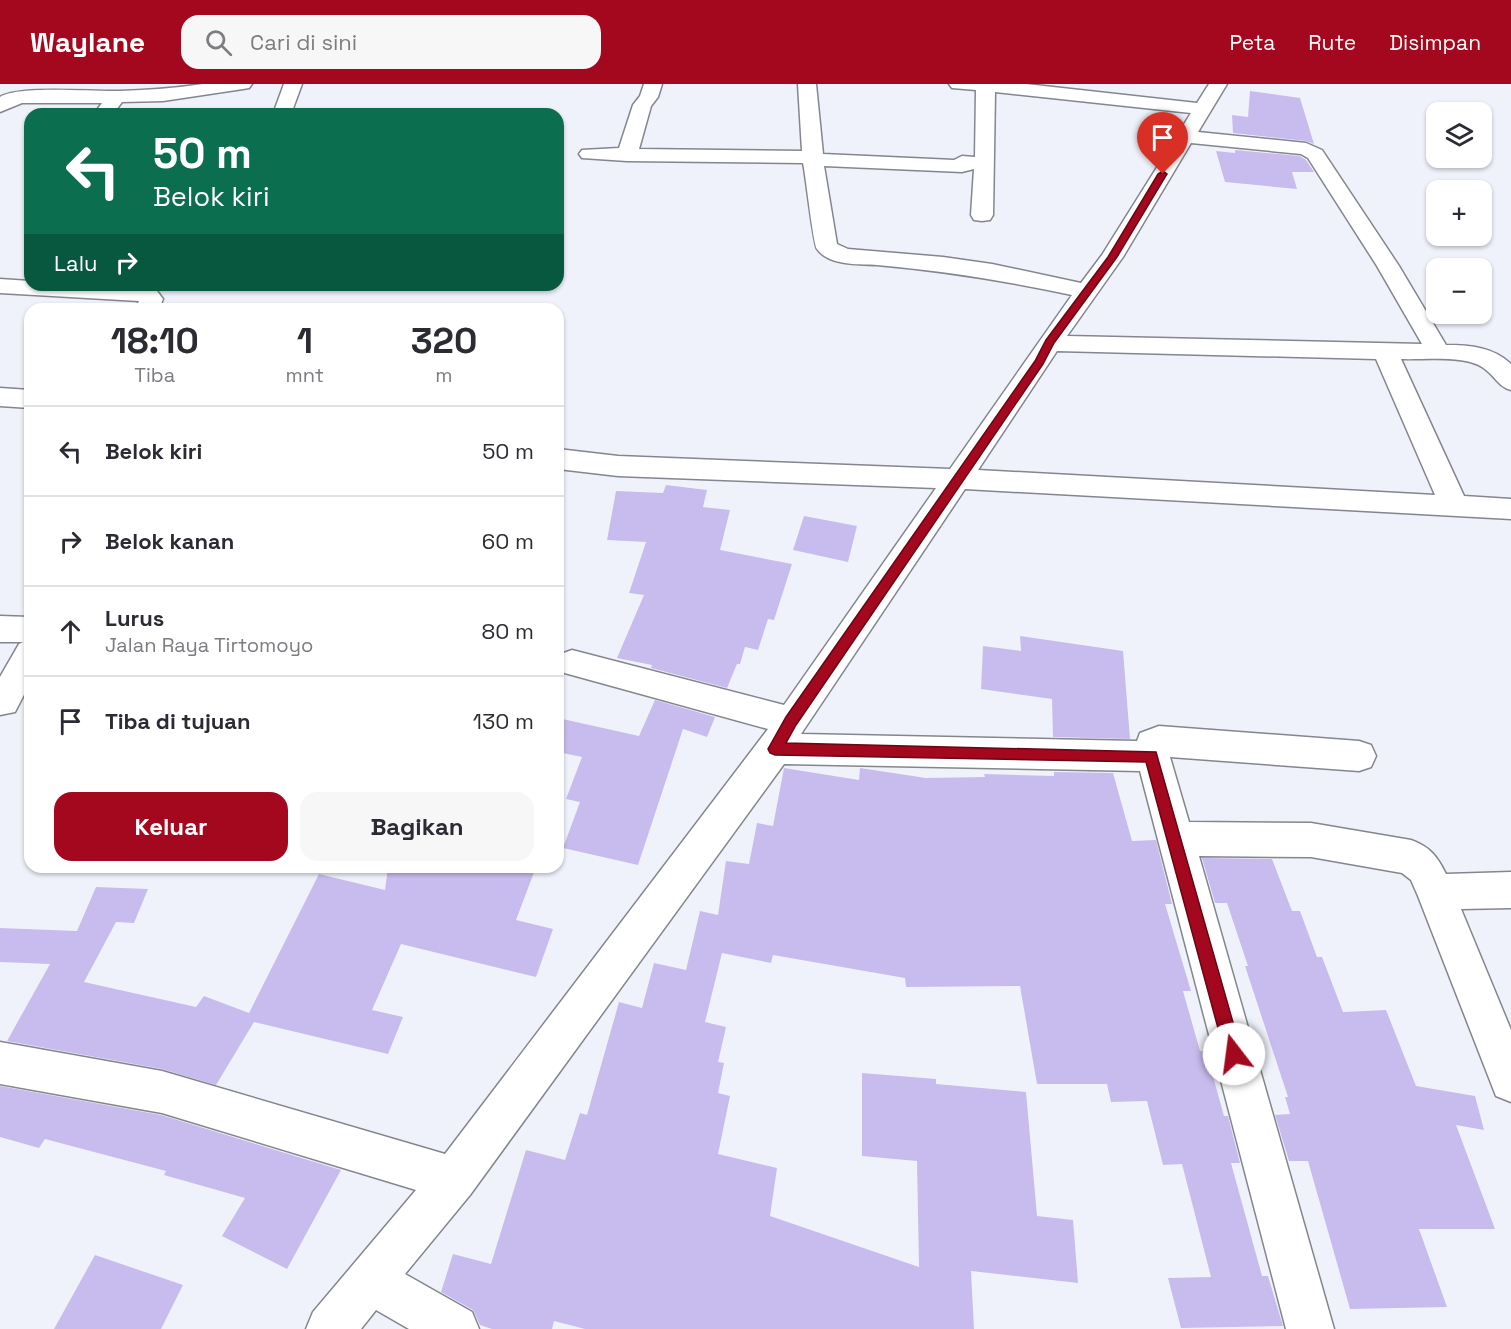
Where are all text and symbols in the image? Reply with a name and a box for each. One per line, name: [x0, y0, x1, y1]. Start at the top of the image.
search box: [181, 15, 601, 69]
text: Waylane: [30, 24, 145, 60]
icon: search: [202, 26, 235, 59]
text: Cari di sini: [250, 28, 357, 56]
text: Peta: [1229, 29, 1275, 56]
text: Rute: [1308, 29, 1356, 56]
text: Disimpan: [1389, 29, 1481, 56]
map controls: [1426, 102, 1492, 324]
button: layers: [1426, 102, 1492, 168]
pin: [1137, 112, 1188, 174]
icon: arrive: [1146, 121, 1179, 154]
text: 50 m: [153, 127, 252, 180]
icon: left: [54, 132, 132, 210]
text: Belok kiri: [153, 179, 270, 214]
button: +: [1426, 180, 1492, 246]
icon: right: [110, 246, 143, 279]
text: Lalu: [54, 249, 98, 277]
button: −: [1426, 258, 1492, 324]
text: 18:10: [111, 318, 199, 364]
text: 1: [297, 318, 313, 364]
text: 320: [411, 318, 477, 364]
text: Tiba: [134, 362, 175, 388]
text: mnt: [286, 362, 324, 388]
text: m: [435, 362, 453, 388]
icon: left: [54, 435, 87, 468]
text: Belok kiri: [105, 437, 202, 465]
text: 50 m: [482, 437, 534, 465]
icon: right: [54, 525, 87, 558]
text: Belok kanan: [105, 527, 234, 555]
text: 60 m: [482, 527, 534, 555]
text: Lurus: [105, 604, 164, 632]
icon: ahead: [54, 615, 87, 648]
text: 80 m: [482, 617, 534, 645]
text: Jalan Raya Tirtomoyo: [105, 632, 313, 658]
icon: arrive: [54, 705, 87, 738]
text: Tiba di tujuan: [105, 707, 251, 735]
text: 130 m: [473, 707, 534, 735]
button: Keluar: [54, 792, 288, 861]
button: Bagikan: [300, 792, 534, 861]
position arrow: [1202, 1022, 1266, 1086]

